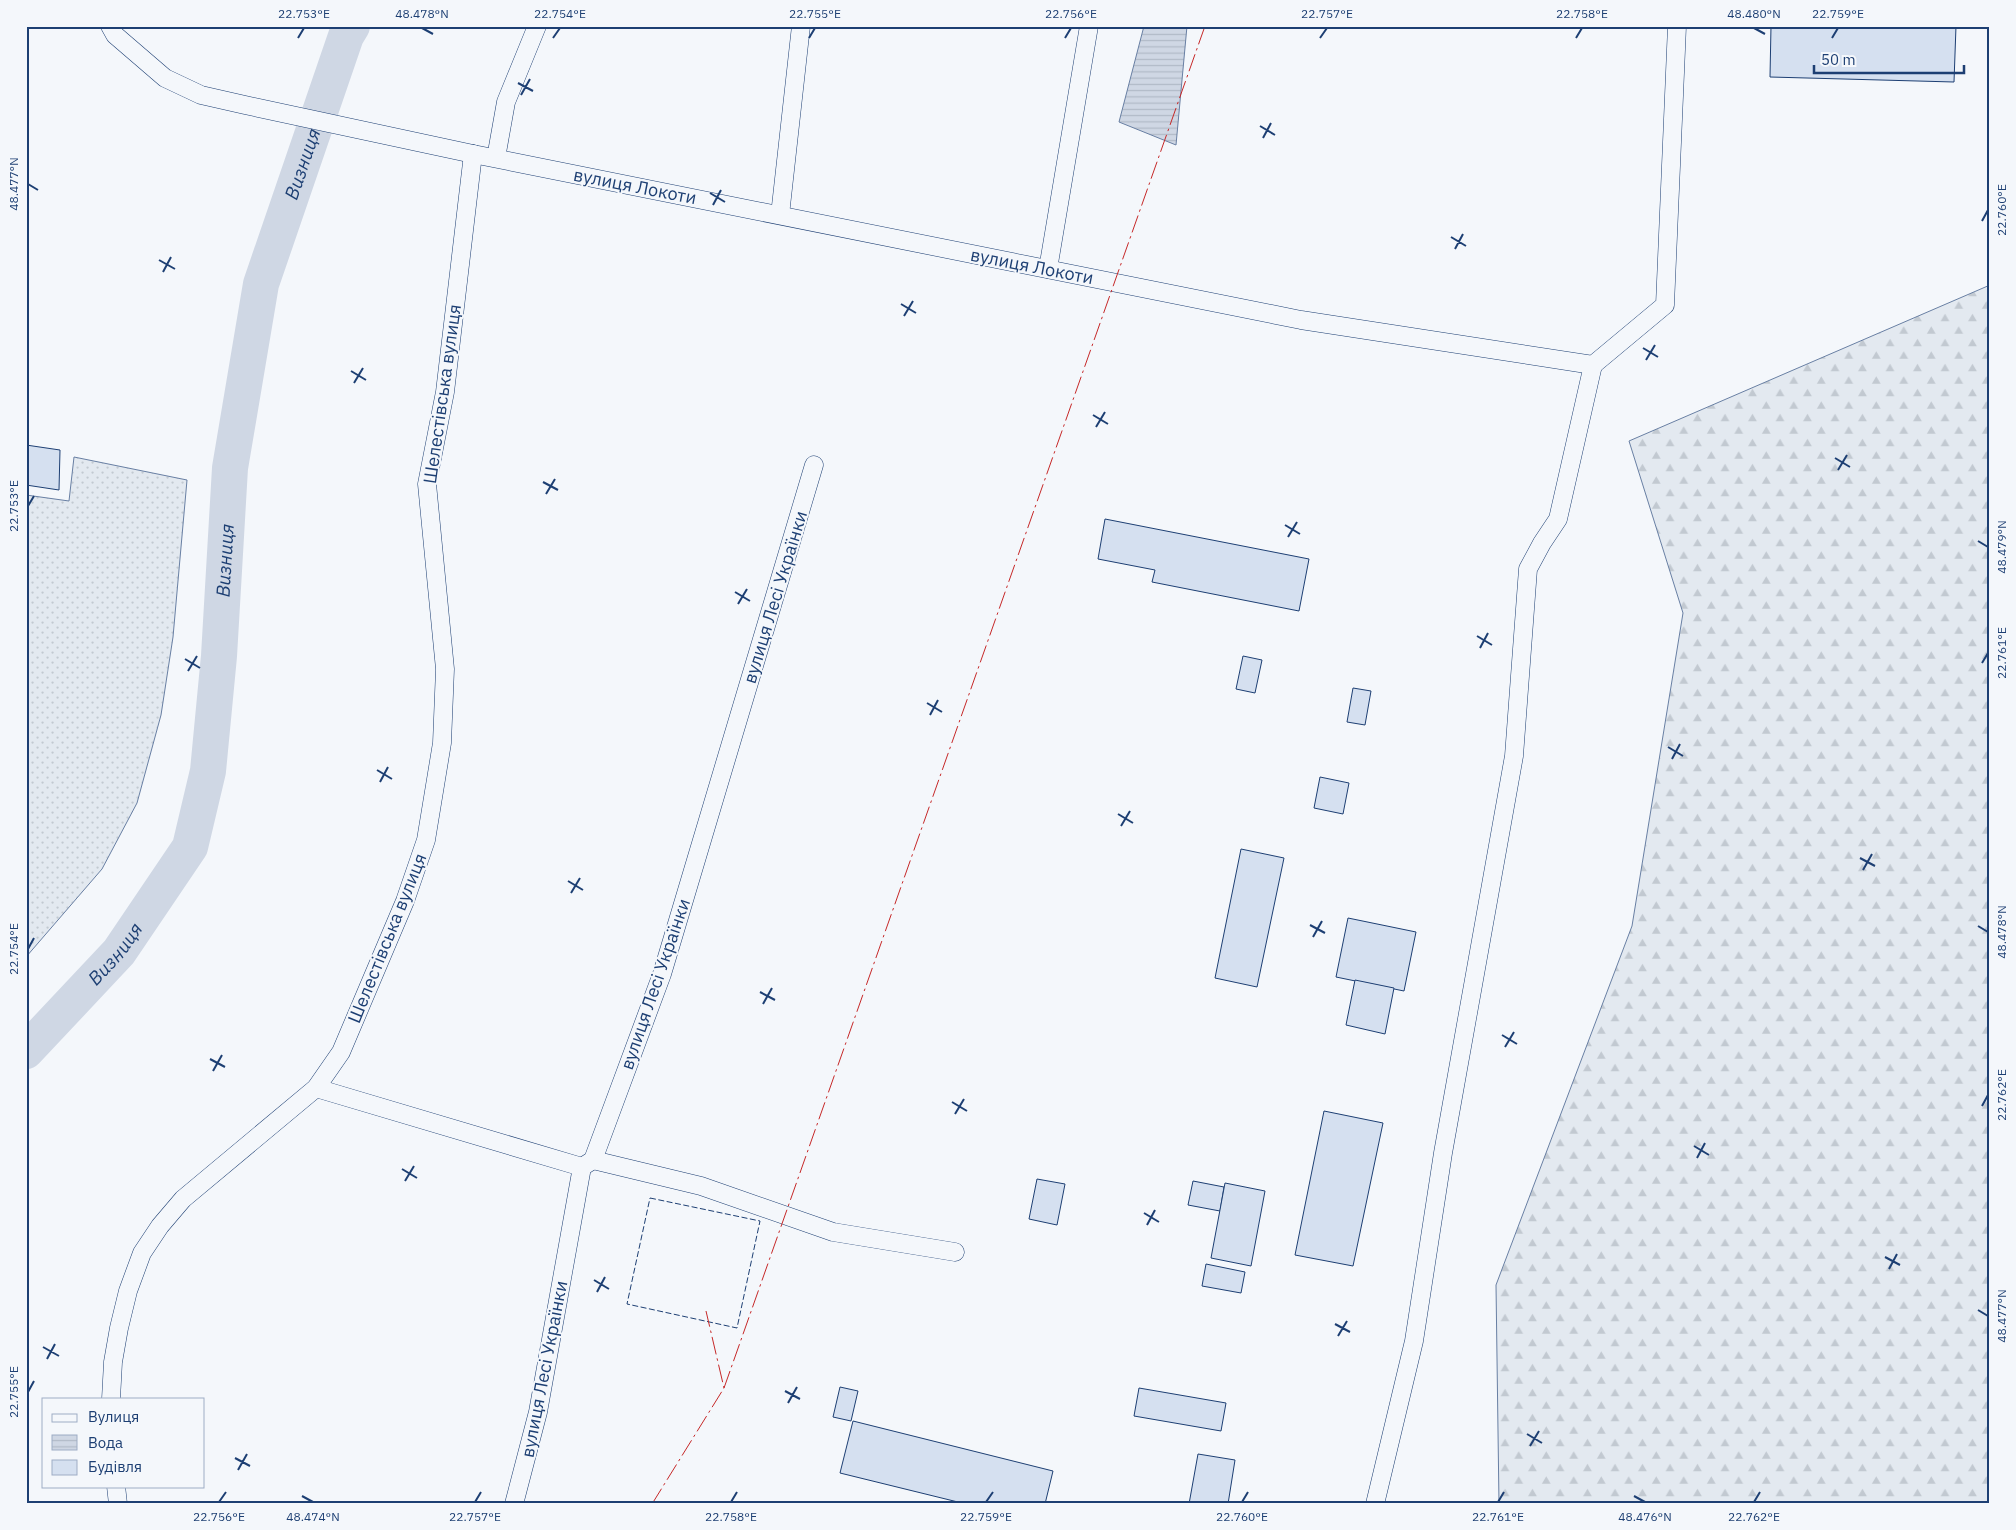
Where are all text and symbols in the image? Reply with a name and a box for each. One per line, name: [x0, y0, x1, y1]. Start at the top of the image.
text: 22.753°E: [278, 6, 330, 21]
text: 48.478°N: [395, 6, 449, 21]
text: 22.754°E: [534, 6, 586, 21]
text: 22.755°E: [789, 6, 841, 21]
text: 22.756°E: [1045, 6, 1097, 21]
text: 22.757°E: [1301, 6, 1353, 21]
text: 22.758°E: [1556, 6, 1608, 21]
text: 48.480°N: [1727, 6, 1781, 21]
text: 22.759°E: [1812, 6, 1864, 21]
scale bar: [1814, 42, 1964, 74]
text: 50 m: [1821, 50, 1856, 69]
water label: Визниця: [279, 125, 325, 203]
text: 48.477°N: [6, 157, 21, 211]
street label: вулиця Локоти: [571, 163, 699, 209]
text: 22.760°E: [1994, 184, 2009, 236]
street label: вулиця Локоти: [968, 243, 1096, 289]
street label: Шелестівська вулиця: [418, 303, 466, 485]
text: 22.753°E: [6, 480, 21, 532]
street label: вулиця Лесі Українки: [738, 508, 812, 686]
text: 48.479°N: [1994, 520, 2009, 574]
water label: Визниця: [210, 523, 239, 598]
text: 22.761°E: [1994, 627, 2009, 679]
street label: Шелестівська вулиця: [342, 850, 432, 1026]
street label: вулиця Лесі Українки: [615, 895, 695, 1073]
text: 48.478°N: [1994, 905, 2009, 959]
water label: Визниця: [82, 918, 147, 990]
text: 22.754°E: [6, 923, 21, 975]
text: 22.762°E: [1994, 1069, 2009, 1121]
street label: вулиця Лесі Українки: [516, 1279, 572, 1459]
text: 48.477°N: [1994, 1289, 2009, 1343]
text: 22.755°E: [6, 1366, 21, 1418]
legend: [42, 1398, 205, 1488]
text: Вулиця: [88, 1407, 139, 1426]
text: Вода: [88, 1433, 123, 1452]
text: Будівля: [88, 1457, 142, 1476]
text: 22.756°E: [193, 1509, 245, 1524]
text: 48.474°N: [286, 1509, 340, 1524]
text: 22.757°E: [449, 1509, 501, 1524]
text: 22.758°E: [705, 1509, 757, 1524]
text: 22.759°E: [960, 1509, 1012, 1524]
text: 22.760°E: [1216, 1509, 1268, 1524]
text: 22.761°E: [1472, 1509, 1524, 1524]
text: 48.476°N: [1618, 1509, 1672, 1524]
text: 22.762°E: [1728, 1509, 1780, 1524]

